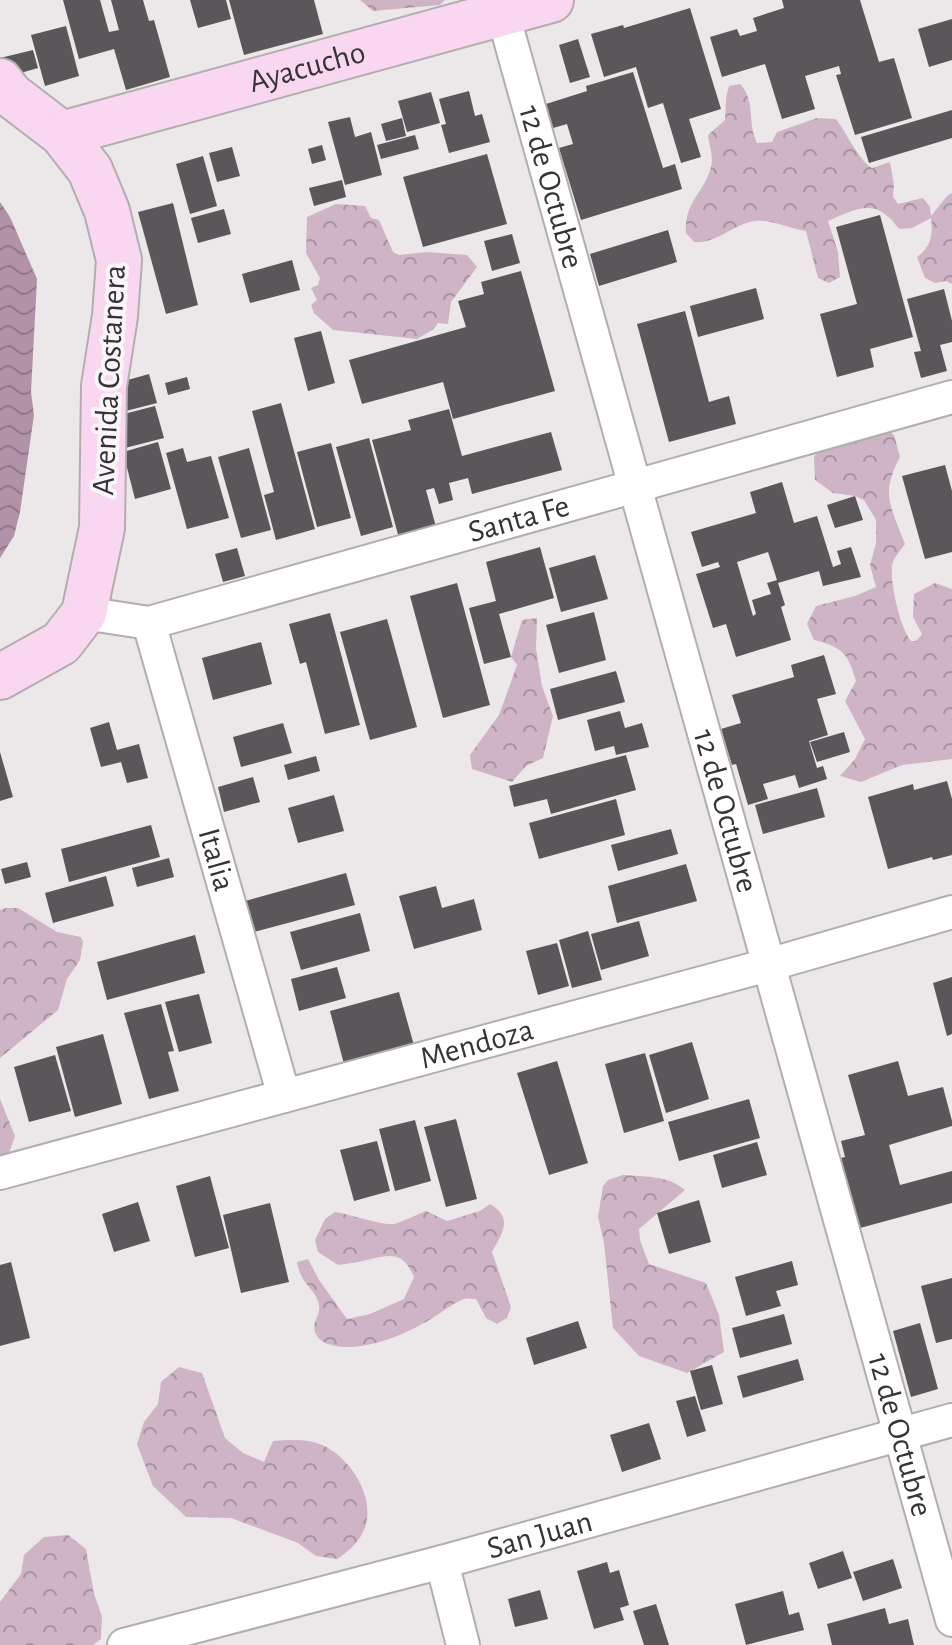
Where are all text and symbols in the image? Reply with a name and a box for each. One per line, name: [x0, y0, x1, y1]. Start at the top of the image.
street label: Ayacucho: [245, 36, 369, 98]
street label: 12 de Octubre: [513, 102, 589, 272]
street label: Avenida Costanera: [87, 264, 131, 496]
street label: Santa Fe: [465, 490, 573, 548]
street label: 12 de Octubre: [688, 726, 764, 896]
street label: Italia: [192, 825, 241, 895]
street label: Mendoza: [417, 1013, 537, 1074]
street label: 12 de Octubre: [862, 1350, 938, 1520]
street label: San Juan: [483, 1505, 596, 1565]

